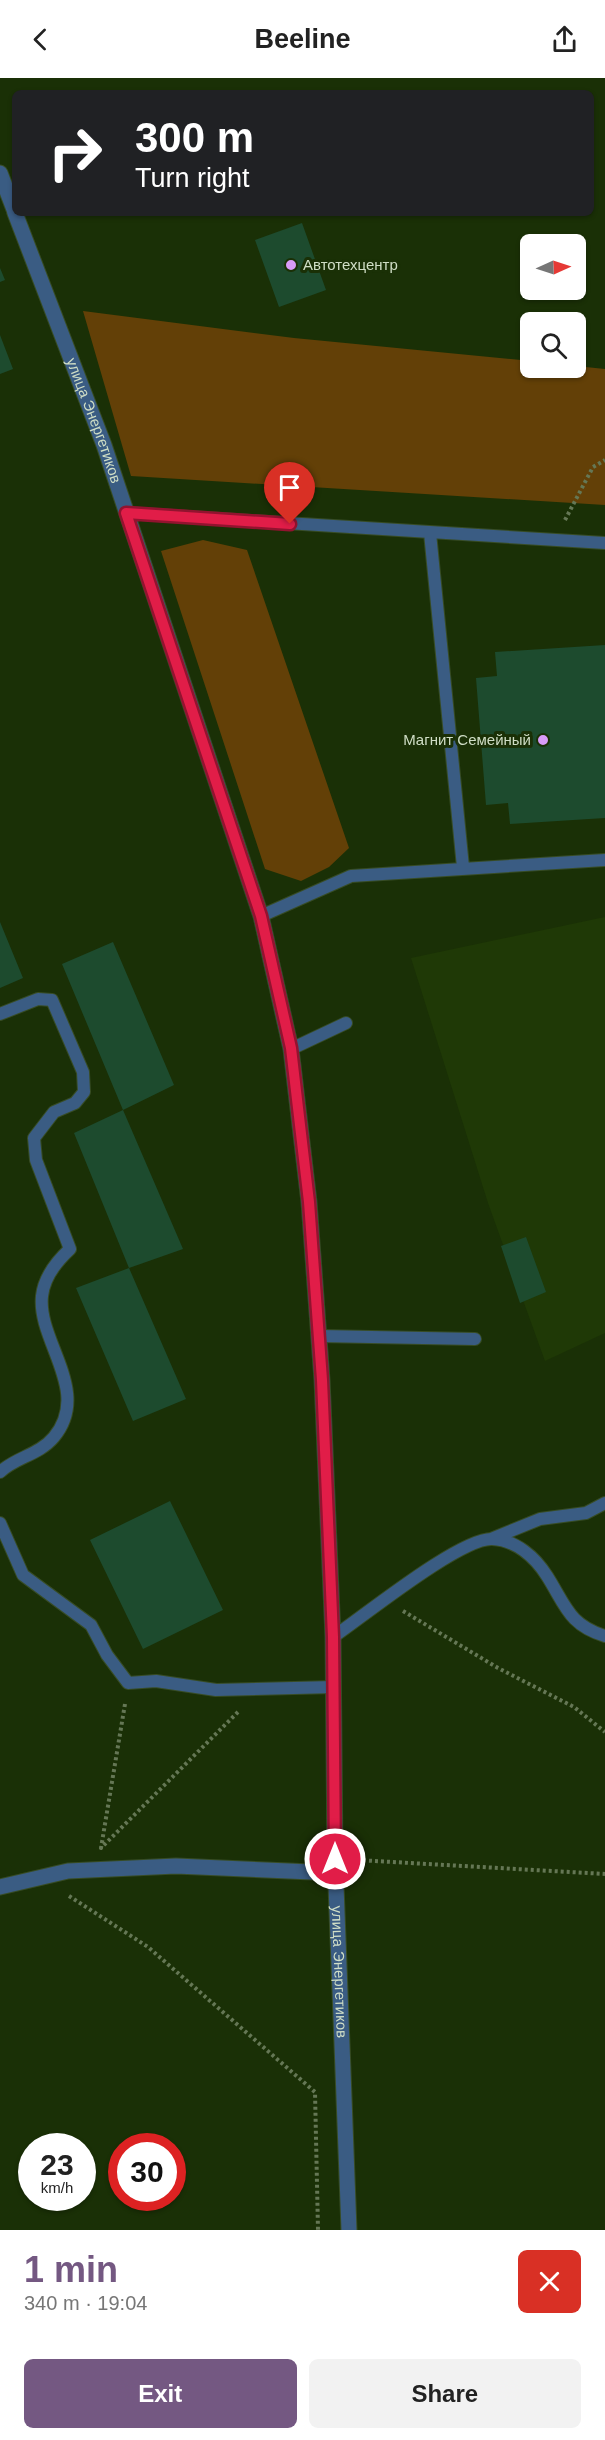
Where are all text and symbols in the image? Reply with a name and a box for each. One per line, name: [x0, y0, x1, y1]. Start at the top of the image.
icon: back: [24, 23, 57, 56]
icon: share: [548, 23, 581, 56]
text: Beeline: [254, 24, 351, 54]
icon: right: [36, 114, 114, 192]
text: 300 m: [135, 114, 254, 161]
text: Turn right: [135, 163, 250, 193]
north arrow: [520, 234, 586, 300]
map controls: [520, 234, 586, 378]
place label: Автотехцентр: [303, 256, 398, 273]
marker: Автотехцентр: [284, 258, 298, 272]
button: search: [520, 312, 586, 378]
street label: улица Энергетиков: [63, 355, 125, 485]
pin: [264, 462, 315, 524]
icon: arrive: [273, 471, 306, 504]
place label: Магнит Семейный: [403, 731, 531, 748]
marker: Магнит Семейный: [536, 733, 550, 747]
position arrow: [303, 1827, 367, 1891]
street label: улица Энергетиков: [329, 1905, 351, 2038]
speed limit sign: 30: [108, 2133, 186, 2211]
text: 23: [40, 2148, 74, 2181]
text: km/h: [41, 2179, 73, 2196]
text: 1 min: [24, 2249, 118, 2290]
button: close: [518, 2250, 581, 2313]
text: 340 m · 19:04: [24, 2292, 147, 2314]
button: Exit: [24, 2359, 297, 2428]
button: Share: [309, 2359, 581, 2428]

